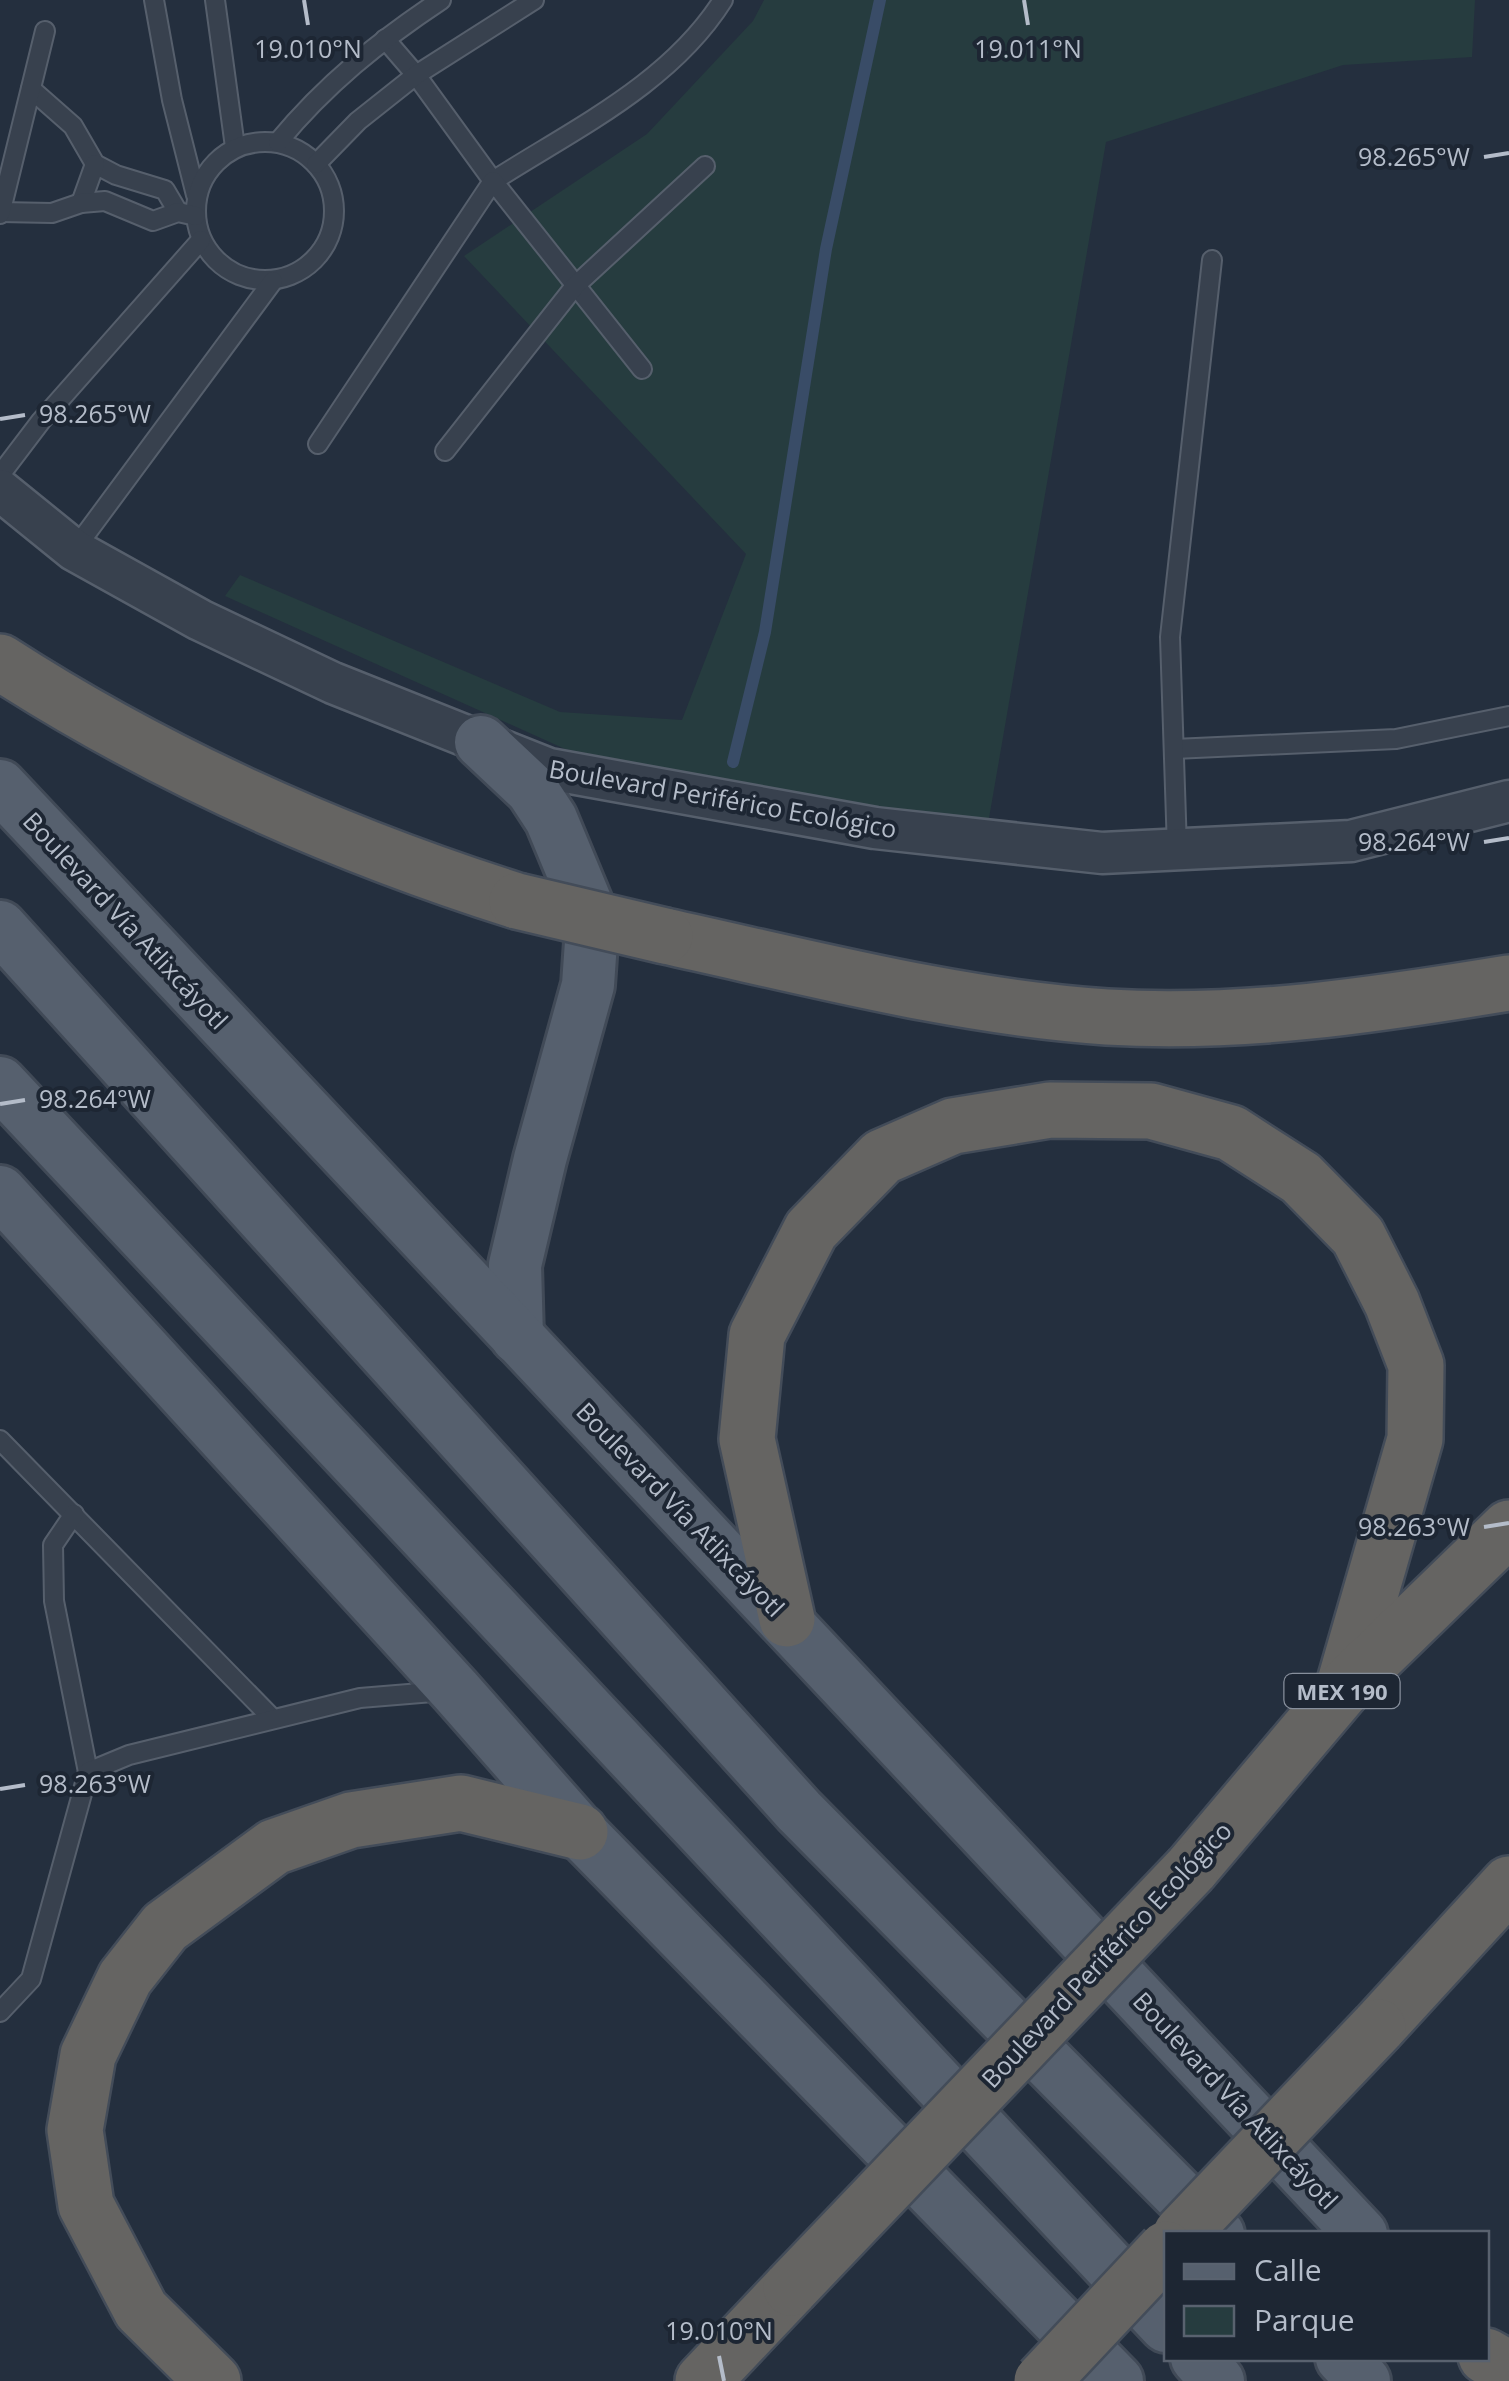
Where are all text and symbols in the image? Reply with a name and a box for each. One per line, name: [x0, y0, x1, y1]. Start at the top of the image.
text: 19.010°N: [254, 31, 362, 65]
text: 19.011°N: [974, 31, 1082, 65]
text: 98.265°W: [1358, 139, 1470, 173]
text: 98.265°W: [39, 396, 151, 430]
street label: Boulevard Periférico Ecológico: [546, 751, 900, 845]
street label: Boulevard Vía Atlixcáyotl: [16, 804, 236, 1036]
text: 98.264°W: [1358, 824, 1470, 858]
text: 98.264°W: [39, 1081, 151, 1115]
street label: Boulevard Vía Atlixcáyotl: [569, 1394, 793, 1624]
text: 98.263°W: [1358, 1509, 1470, 1543]
road number: MEX 190: [1284, 1674, 1400, 1708]
text: 98.263°W: [39, 1766, 151, 1800]
street label: Boulevard Periférico Ecológico: [973, 1813, 1239, 2095]
street label: Boulevard Vía Atlixcáyotl: [1126, 1984, 1346, 2216]
legend: [1164, 2231, 1489, 2361]
text: Calle: [1254, 2249, 1322, 2290]
text: Parque: [1254, 2299, 1355, 2340]
text: 19.010°N: [665, 2313, 773, 2347]

